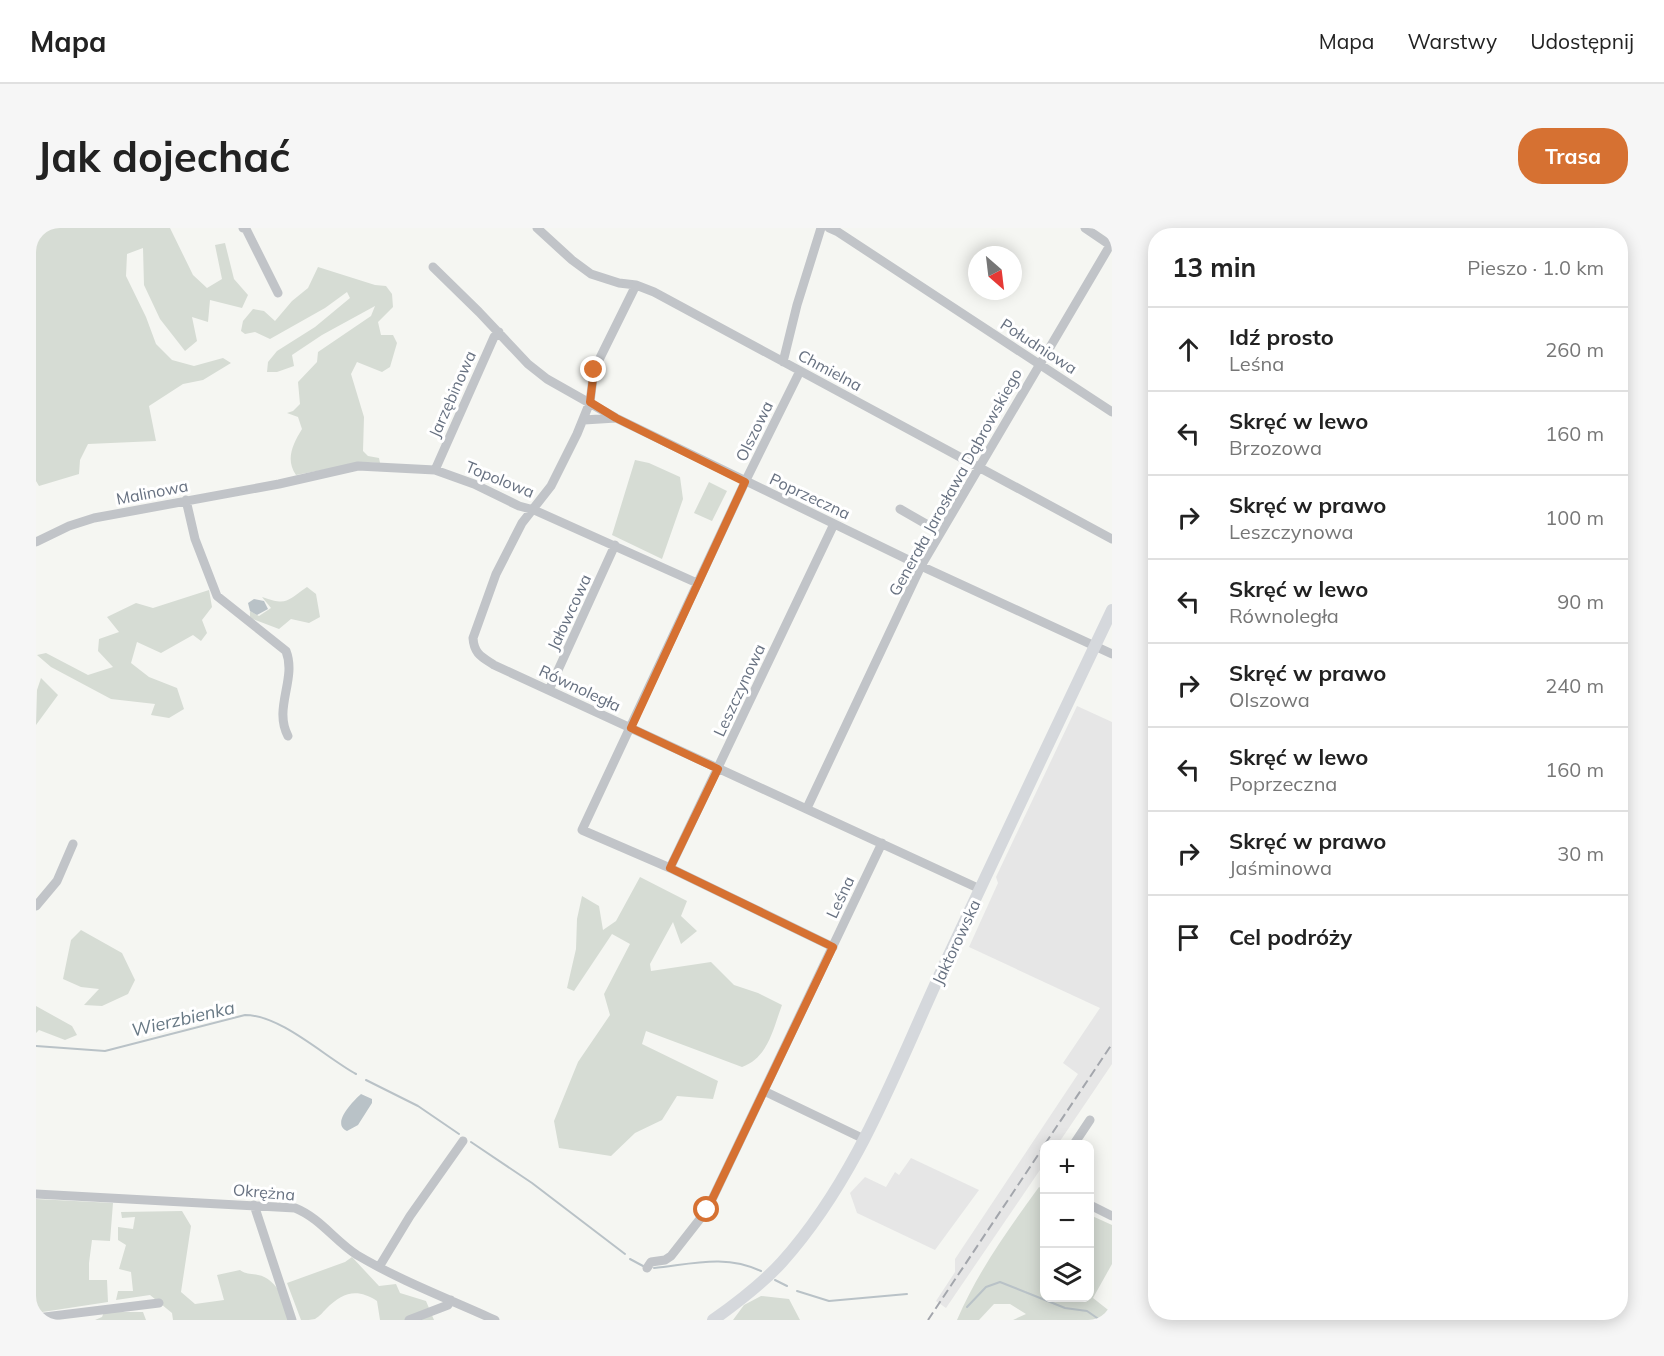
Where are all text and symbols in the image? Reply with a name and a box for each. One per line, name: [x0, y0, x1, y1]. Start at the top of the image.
text: Mapa: [30, 24, 106, 59]
text: Mapa: [1319, 28, 1374, 54]
text: Warstwy: [1407, 28, 1497, 54]
text: Udostępnij: [1530, 28, 1634, 54]
button: Trasa: [1518, 128, 1628, 184]
text: Jak dojechać: [36, 130, 291, 183]
north arrow: [968, 246, 1022, 300]
text: 13 min: [1172, 251, 1256, 284]
text: Pieszo · 1.0 km: [1467, 255, 1604, 280]
street label: Południowa: [997, 314, 1081, 378]
text: Idź prosto: [1229, 323, 1334, 351]
icon: ahead: [1172, 333, 1205, 366]
text: 260 m: [1545, 337, 1604, 362]
street label: Chmielna: [795, 345, 865, 395]
street label: Jarzębinowa: [424, 348, 480, 440]
text: Leśna: [1229, 351, 1284, 376]
route end: [580, 356, 606, 382]
street label: Generała Jarosława Dąbrowskiego: [884, 365, 1026, 599]
street label: Olszowa: [731, 398, 777, 464]
text: Skręć w lewo: [1229, 407, 1368, 435]
icon: left: [1172, 417, 1205, 450]
text: 160 m: [1545, 421, 1604, 446]
text: Brzozowa: [1229, 435, 1322, 460]
street label: Topolowa: [463, 456, 537, 502]
street label: Poprzeczna: [766, 469, 854, 523]
street label: Malinowa: [114, 475, 190, 509]
text: Skręć w prawo: [1229, 491, 1386, 519]
icon: right: [1172, 501, 1205, 534]
text: 100 m: [1545, 505, 1604, 530]
text: Leszczynowa: [1229, 519, 1354, 544]
street label: Jałowcowa: [543, 571, 595, 653]
text: Skręć w lewo: [1229, 575, 1368, 603]
icon: left: [1172, 585, 1205, 618]
text: 90 m: [1557, 589, 1604, 614]
text: Równoległa: [1229, 603, 1339, 628]
street label: Leszczynowa: [709, 641, 769, 739]
text: Skręć w prawo: [1229, 659, 1386, 687]
street label: Równoległa: [536, 660, 624, 716]
icon: right: [1172, 669, 1205, 702]
text: 240 m: [1545, 673, 1604, 698]
text: Olszowa: [1229, 687, 1310, 712]
text: Skręć w lewo: [1229, 743, 1368, 771]
icon: left: [1172, 753, 1205, 786]
text: 160 m: [1545, 757, 1604, 782]
text: Poprzeczna: [1229, 771, 1337, 796]
text: Skręć w prawo: [1229, 827, 1386, 855]
icon: right: [1172, 837, 1205, 870]
text: 30 m: [1557, 841, 1604, 866]
text: Jaśminowa: [1229, 855, 1332, 880]
street label: Leśna: [822, 873, 858, 921]
street label: Jaktorowska: [928, 896, 984, 988]
icon: arrive: [1172, 921, 1205, 954]
text: Cel podróży: [1229, 923, 1352, 951]
water label: Wierzbienka: [129, 995, 237, 1042]
map controls: [1040, 1140, 1094, 1302]
button: +: [1040, 1140, 1094, 1194]
street label: Okrężna: [232, 1179, 296, 1205]
button: −: [1040, 1194, 1094, 1248]
route start: [693, 1196, 719, 1222]
button: layers: [1040, 1248, 1094, 1302]

